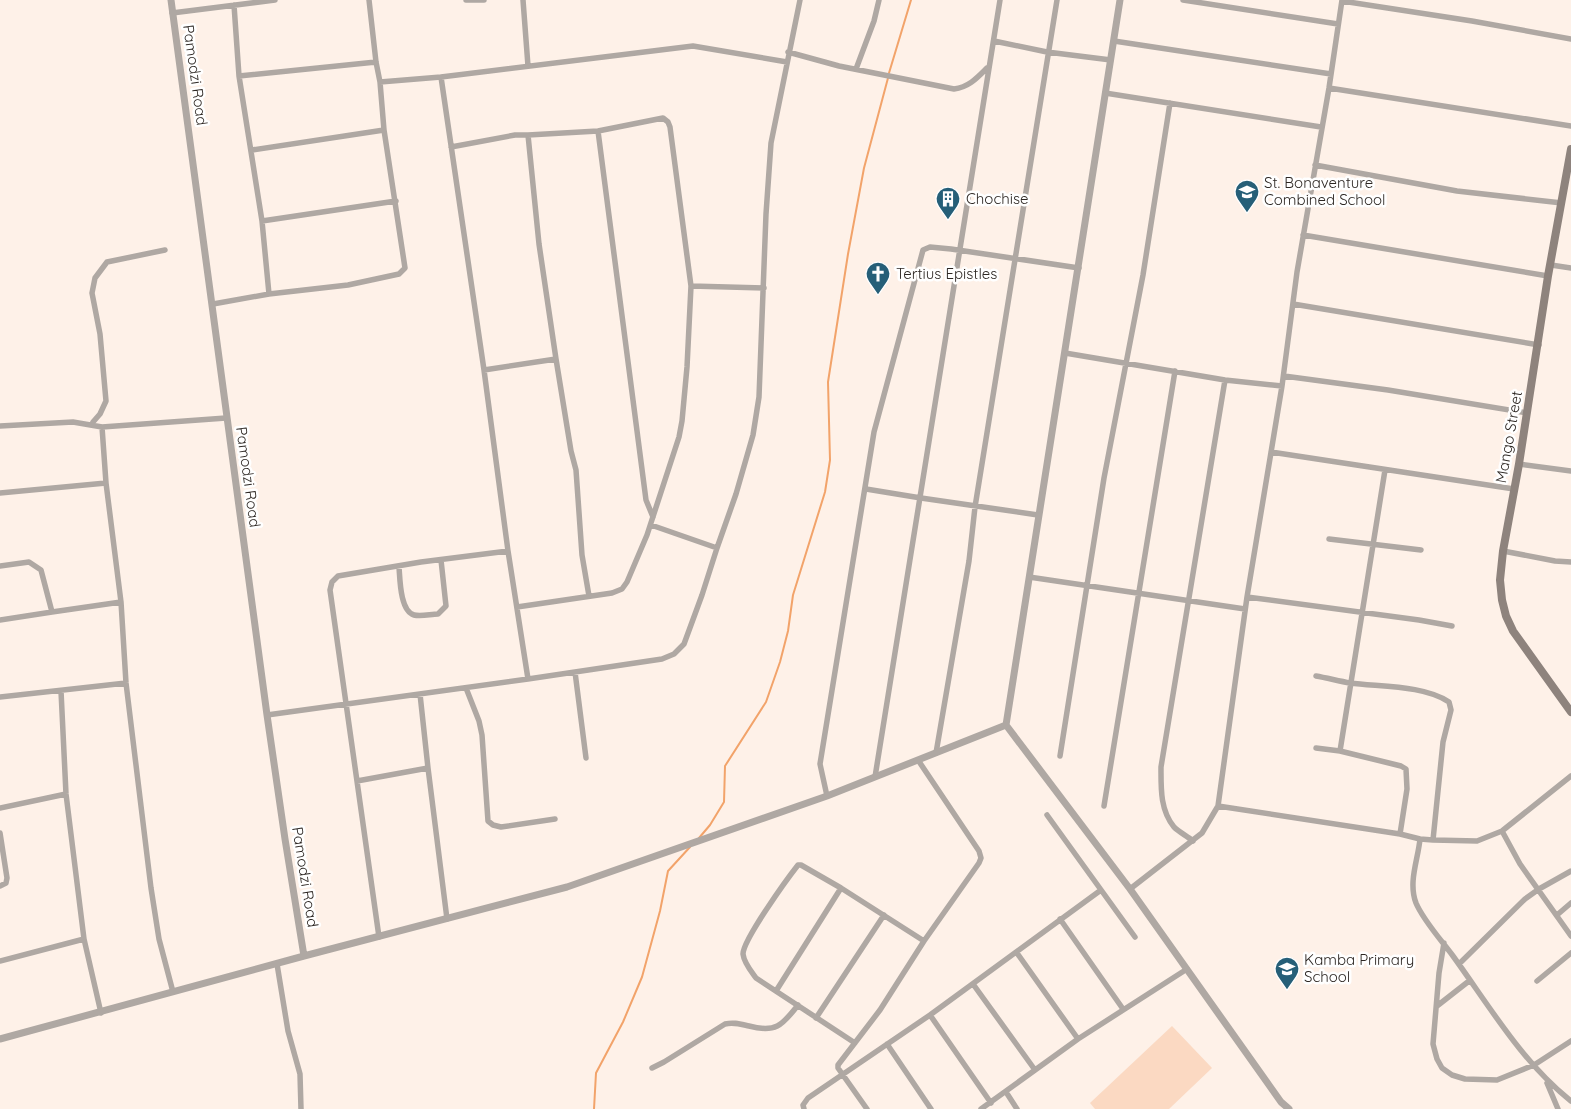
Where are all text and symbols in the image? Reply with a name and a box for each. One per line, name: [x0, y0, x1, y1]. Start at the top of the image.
street label: Pamodzi Road: [179, 23, 212, 127]
place label: St. Bonaventure Combined School: [1264, 173, 1385, 209]
school or university icon: St. Bonaventure Combined School: [1234, 179, 1260, 213]
building icon: Chochise: [935, 186, 961, 220]
place label: Chochise: [966, 189, 1028, 208]
church icon: Tertius Epistles: [865, 261, 891, 295]
place label: Tertius Epistles: [896, 264, 997, 283]
street label: Mango Street: [1491, 389, 1526, 485]
street label: Pamodzi Road: [232, 425, 265, 529]
street label: Pamodzi Road: [288, 825, 323, 929]
place label: Kamba Primary School: [1304, 950, 1414, 986]
school or university icon: Kamba Primary School: [1274, 956, 1300, 990]

